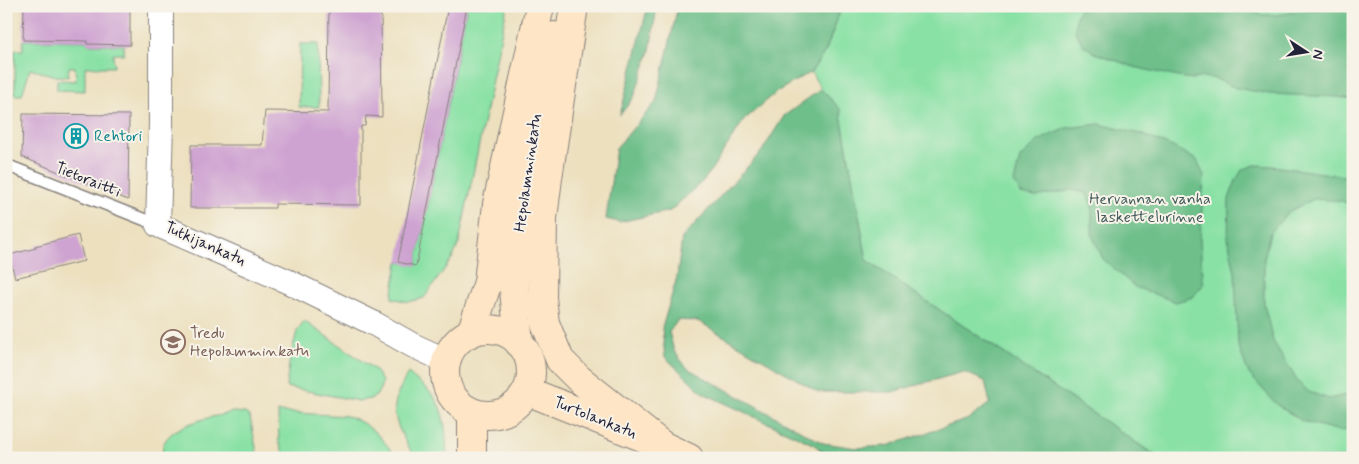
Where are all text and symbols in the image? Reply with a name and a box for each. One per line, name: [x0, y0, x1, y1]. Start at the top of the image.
north arrow: [1282, 28, 1332, 78]
text: N: [1308, 48, 1328, 61]
street label: Hepolamminkatu: [509, 112, 547, 233]
building icon: Rehtori: [63, 123, 89, 149]
place label: Rehtori: [94, 126, 143, 147]
street label: Tietoraitti: [52, 157, 124, 203]
park label: Hervannan vanha laskettelurinne: [1089, 189, 1211, 228]
street label: Tutkijankatu: [161, 217, 249, 271]
place label: Tredu Hepolamminkatu: [190, 323, 309, 362]
school or university icon: Tredu Hepolamminkatu: [160, 329, 186, 355]
street label: Turtolankatu: [550, 392, 640, 444]

